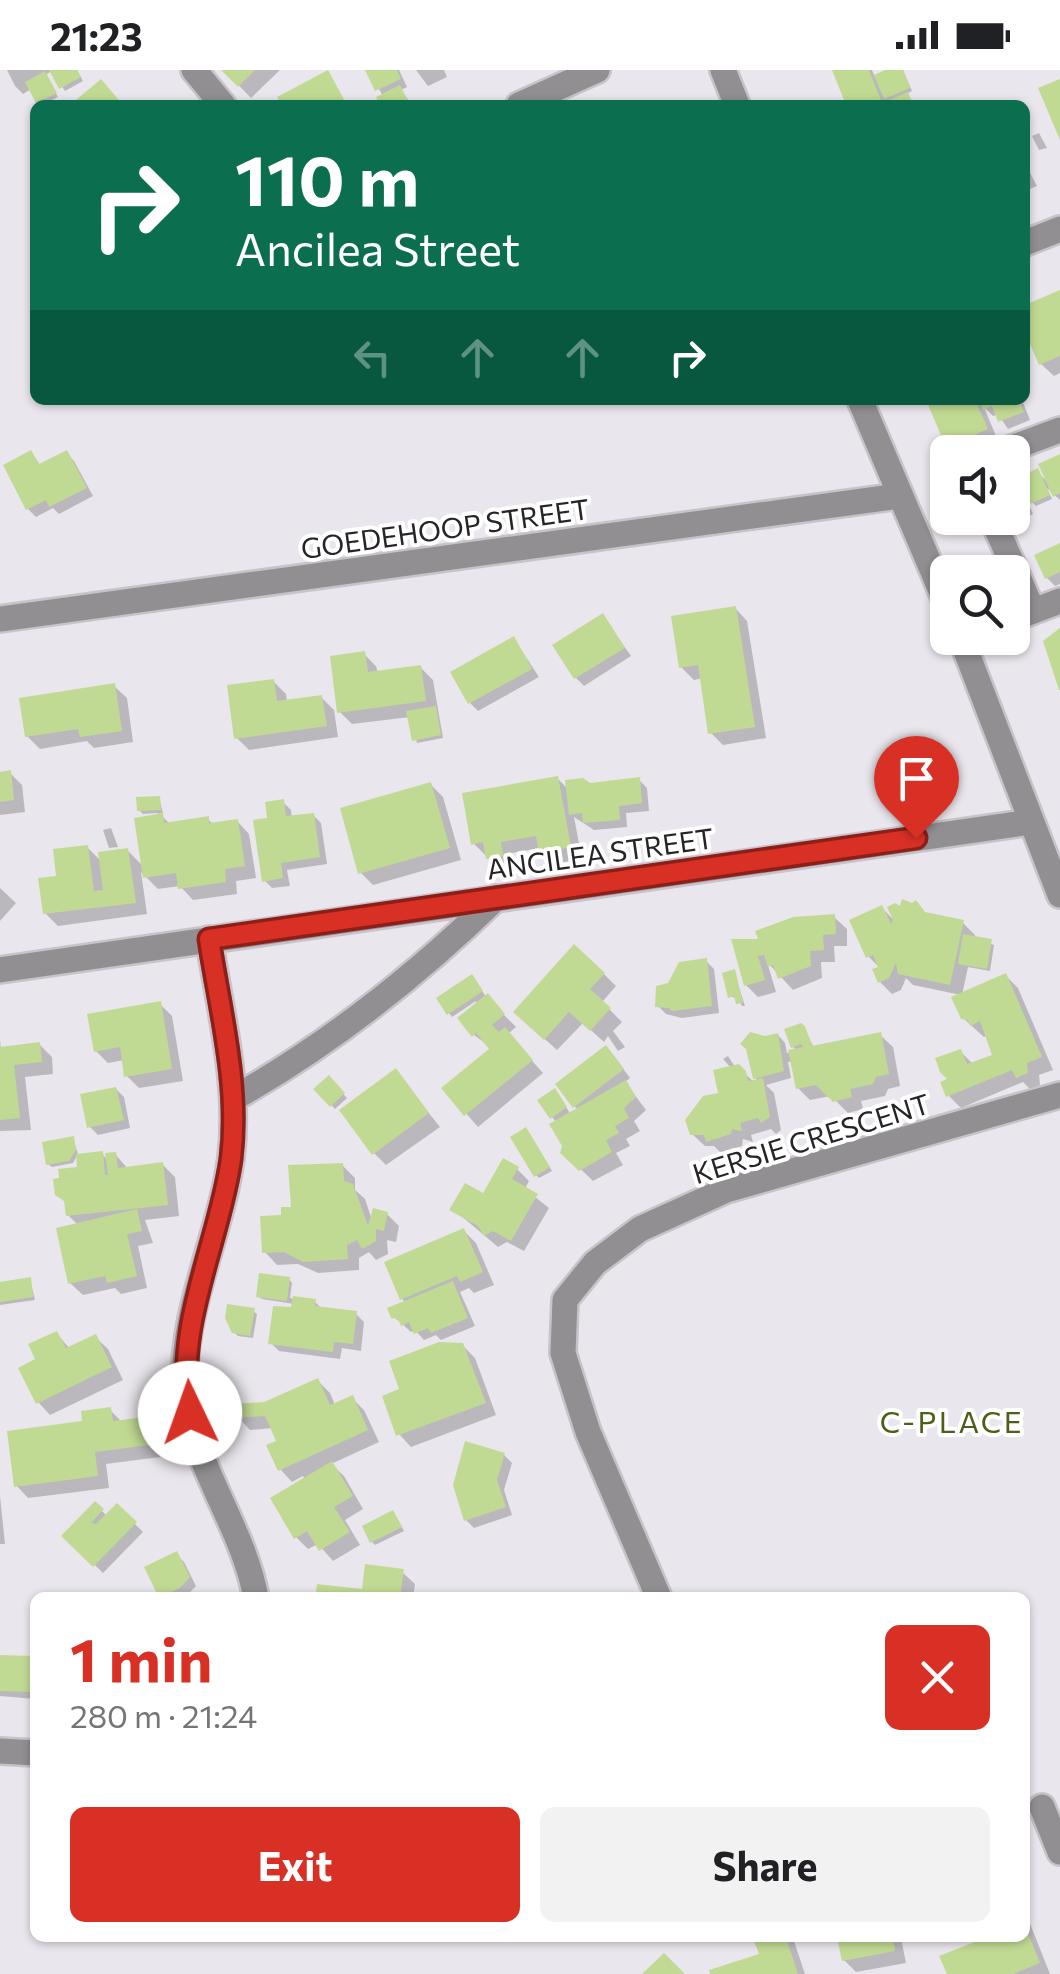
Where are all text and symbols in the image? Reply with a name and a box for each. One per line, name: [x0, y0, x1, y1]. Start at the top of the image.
text: 21:23: [50, 12, 143, 59]
text: 110 m: [235, 135, 419, 220]
icon: right: [70, 140, 200, 270]
text: Ancilea Street: [235, 220, 520, 275]
icon: left: [345, 330, 400, 385]
icon: ahead: [450, 330, 505, 385]
icon: ahead: [555, 330, 610, 385]
icon: right: [660, 330, 715, 385]
map controls: [930, 435, 1030, 655]
button: sound: [930, 435, 1030, 535]
street label: GOEDEHOOP STREET: [299, 491, 591, 565]
button: search: [930, 555, 1030, 655]
pin: [874, 736, 959, 839]
icon: arrive: [889, 751, 944, 806]
street label: ANCILEA STREET: [484, 820, 716, 886]
street label: KERSIE CRESCENT: [688, 1086, 934, 1190]
position arrow: [138, 1361, 242, 1465]
district label: C-PLACE: [880, 1402, 1024, 1439]
text: 1 min: [70, 1621, 212, 1694]
button: close: [885, 1625, 990, 1730]
text: 280 m · 21:24: [70, 1695, 257, 1735]
button: Exit: [70, 1807, 520, 1922]
button: Share: [540, 1807, 990, 1922]

